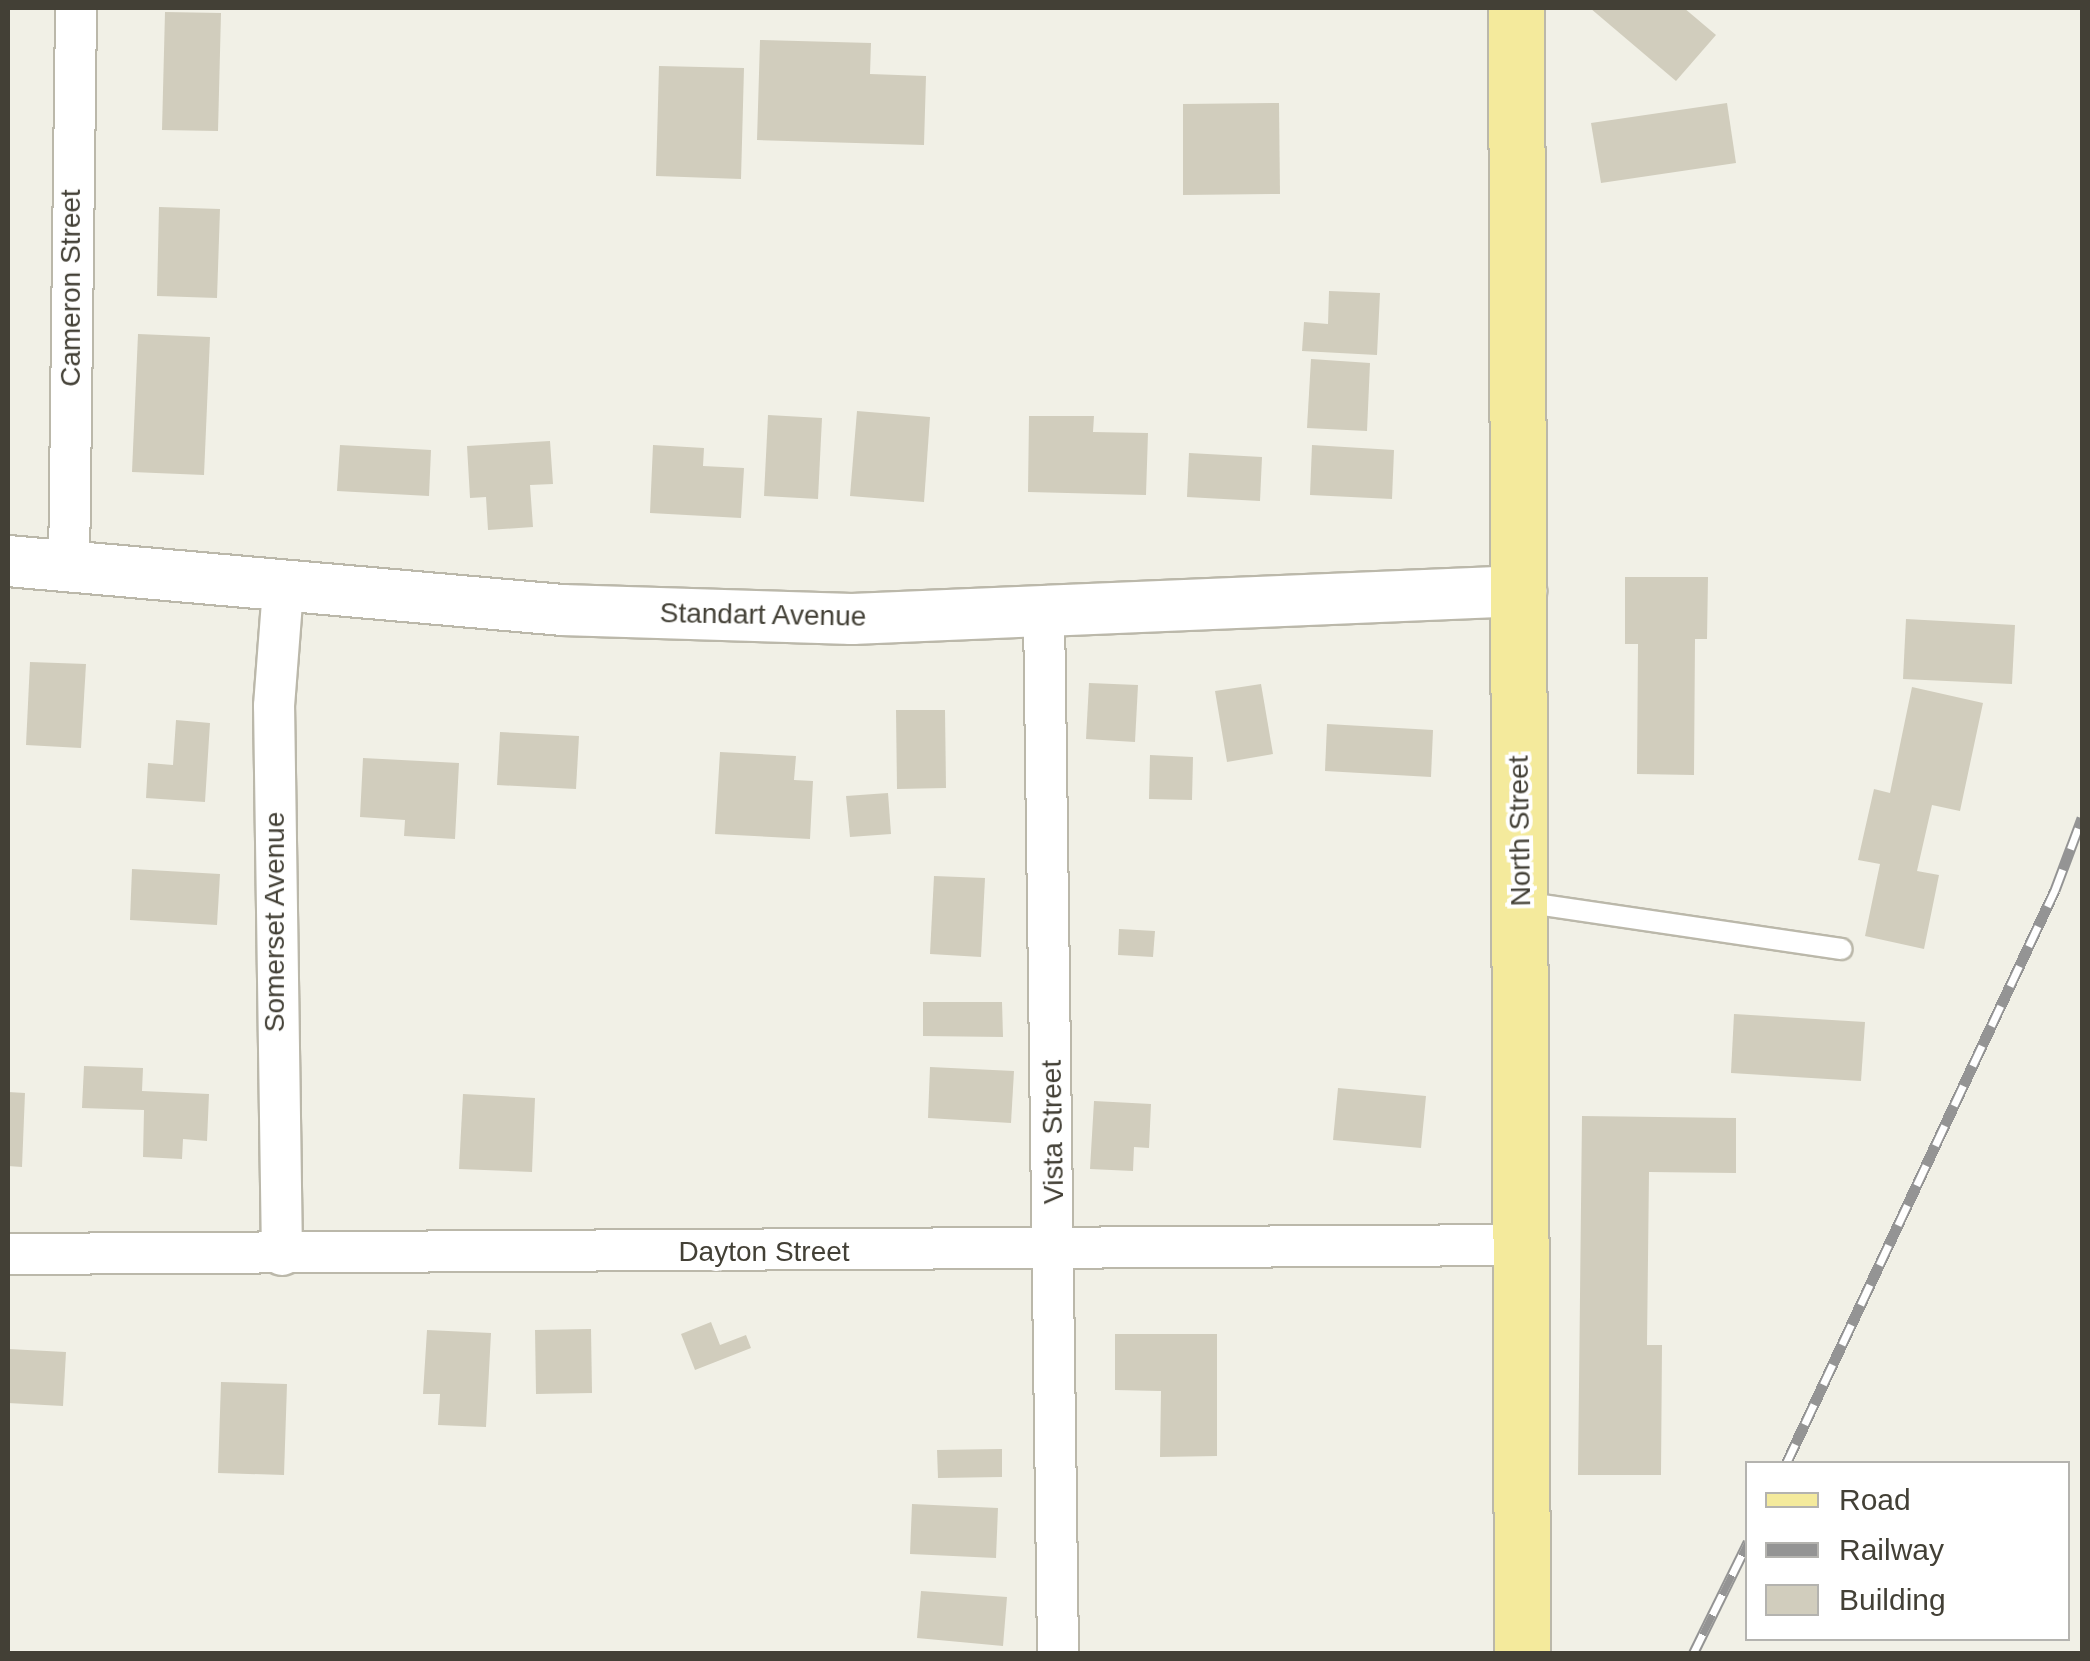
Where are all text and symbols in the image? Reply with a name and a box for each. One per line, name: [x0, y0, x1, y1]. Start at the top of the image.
street label: Cameron Street: [54, 189, 88, 387]
street label: Standart Avenue: [659, 596, 867, 634]
street label: North Street: [1502, 755, 1538, 907]
street label: Somerset Avenue: [258, 811, 292, 1033]
street label: Vista Street: [1035, 1060, 1071, 1204]
street label: Dayton Street: [678, 1235, 850, 1269]
legend: [1745, 1461, 2070, 1641]
text: Road: [1839, 1483, 1911, 1516]
text: Railway: [1839, 1533, 1944, 1566]
text: Building: [1839, 1583, 1946, 1616]

